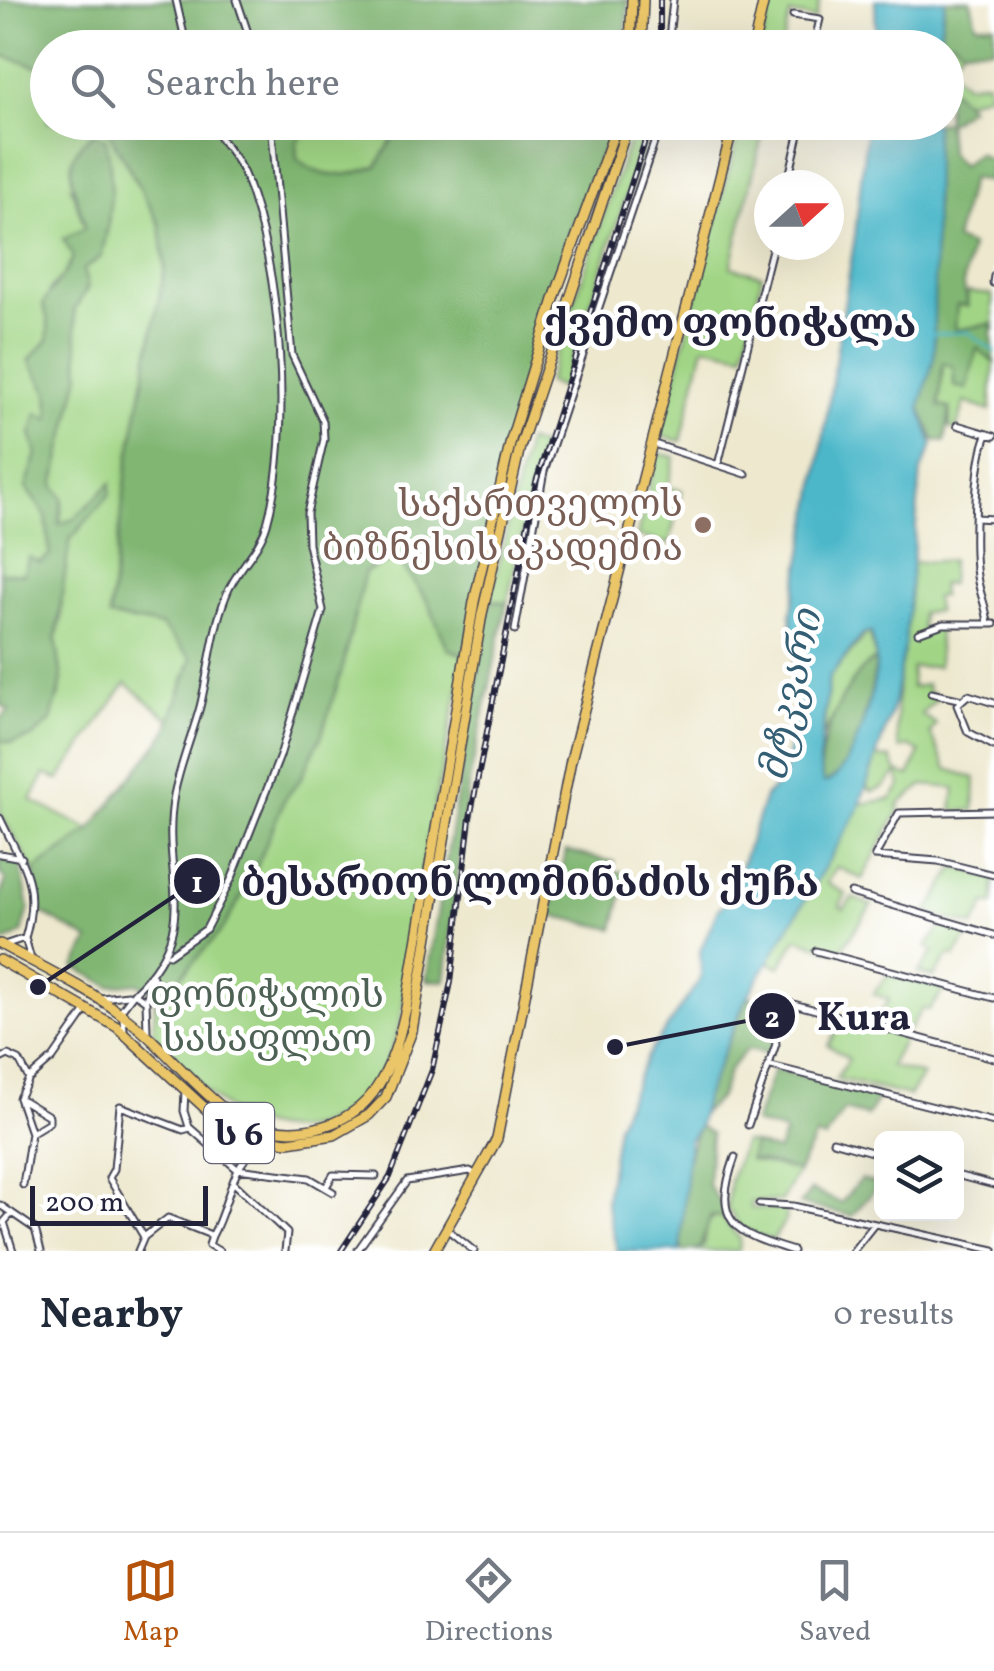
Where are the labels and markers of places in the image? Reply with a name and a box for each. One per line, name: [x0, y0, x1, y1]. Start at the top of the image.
place label: საქართველოს ბიზნესის აკადემია: [322, 480, 683, 577]
marker: საქართველოს ბიზნესის აკადემია: [692, 514, 714, 536]
callout: ბესარიონ ლომინაძის ქუჩა: [172, 846, 839, 916]
callout: Kura: [747, 981, 931, 1051]

